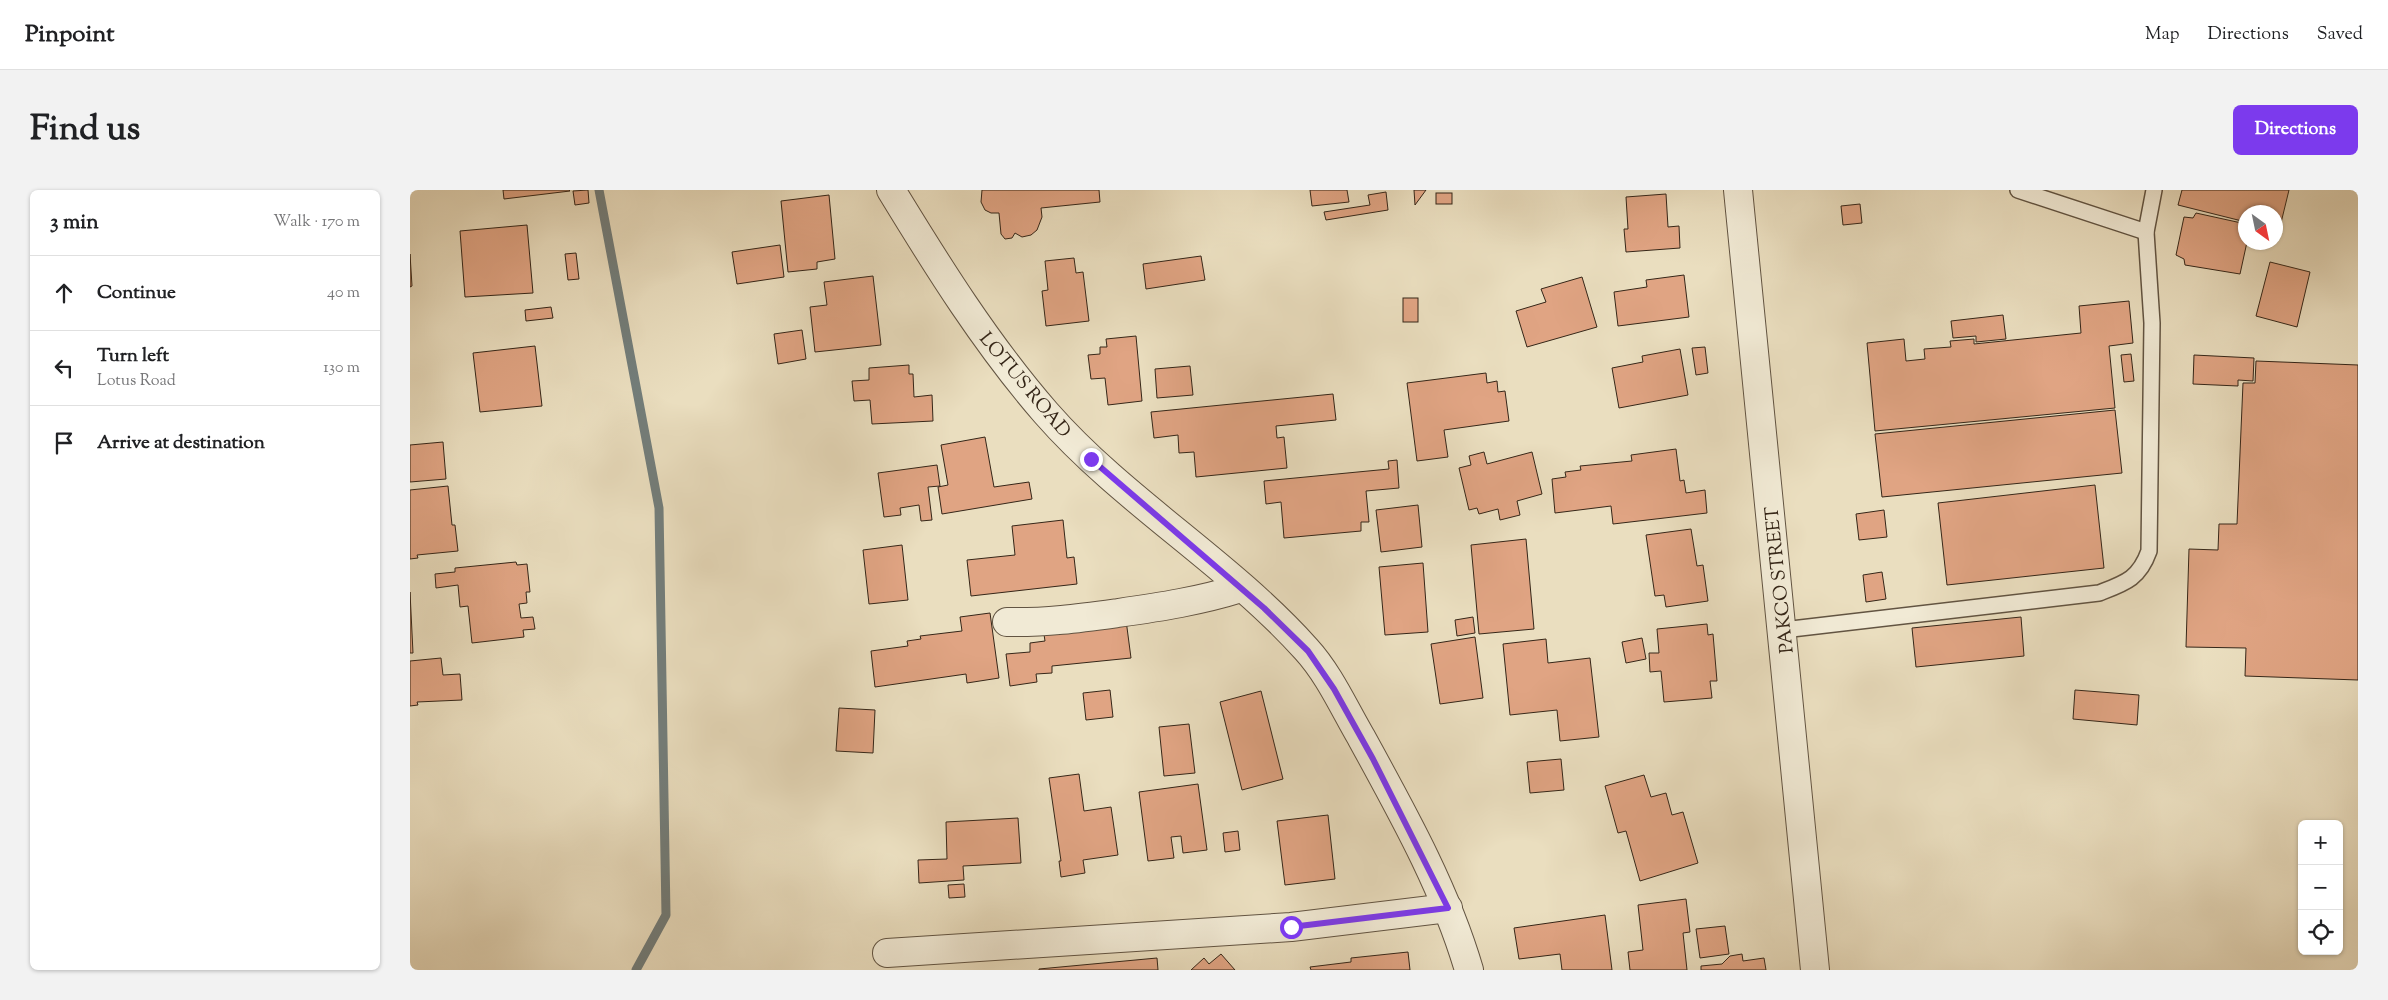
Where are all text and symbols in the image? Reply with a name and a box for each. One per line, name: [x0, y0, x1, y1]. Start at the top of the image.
text: Pinpoint: [25, 18, 114, 52]
text: Map: [2145, 22, 2180, 48]
text: Directions: [2208, 22, 2289, 48]
text: Saved: [2317, 22, 2363, 48]
text: Find us: [30, 105, 140, 156]
button: Directions: [2233, 105, 2358, 155]
north arrow: [2238, 205, 2283, 250]
text: 3 min: [50, 208, 99, 238]
text: Walk · 170 m: [273, 211, 360, 234]
icon: ahead: [50, 279, 78, 307]
text: Continue: [97, 280, 176, 307]
text: 40 m: [327, 282, 360, 305]
street label: LOTUS ROAD: [972, 327, 1076, 444]
text: Turn left: [97, 343, 169, 370]
icon: left: [50, 354, 78, 382]
text: 130 m: [323, 357, 360, 380]
text: Lotus Road: [97, 370, 176, 393]
icon: arrive: [50, 429, 78, 457]
text: Arrive at destination: [97, 430, 265, 457]
route end: [1080, 448, 1103, 471]
street label: PAKCO STREET: [1759, 505, 1802, 655]
map controls: [2298, 820, 2343, 955]
button: +: [2298, 820, 2343, 865]
button: −: [2298, 865, 2343, 910]
button: locate: [2298, 910, 2343, 955]
route start: [1280, 916, 1303, 939]

